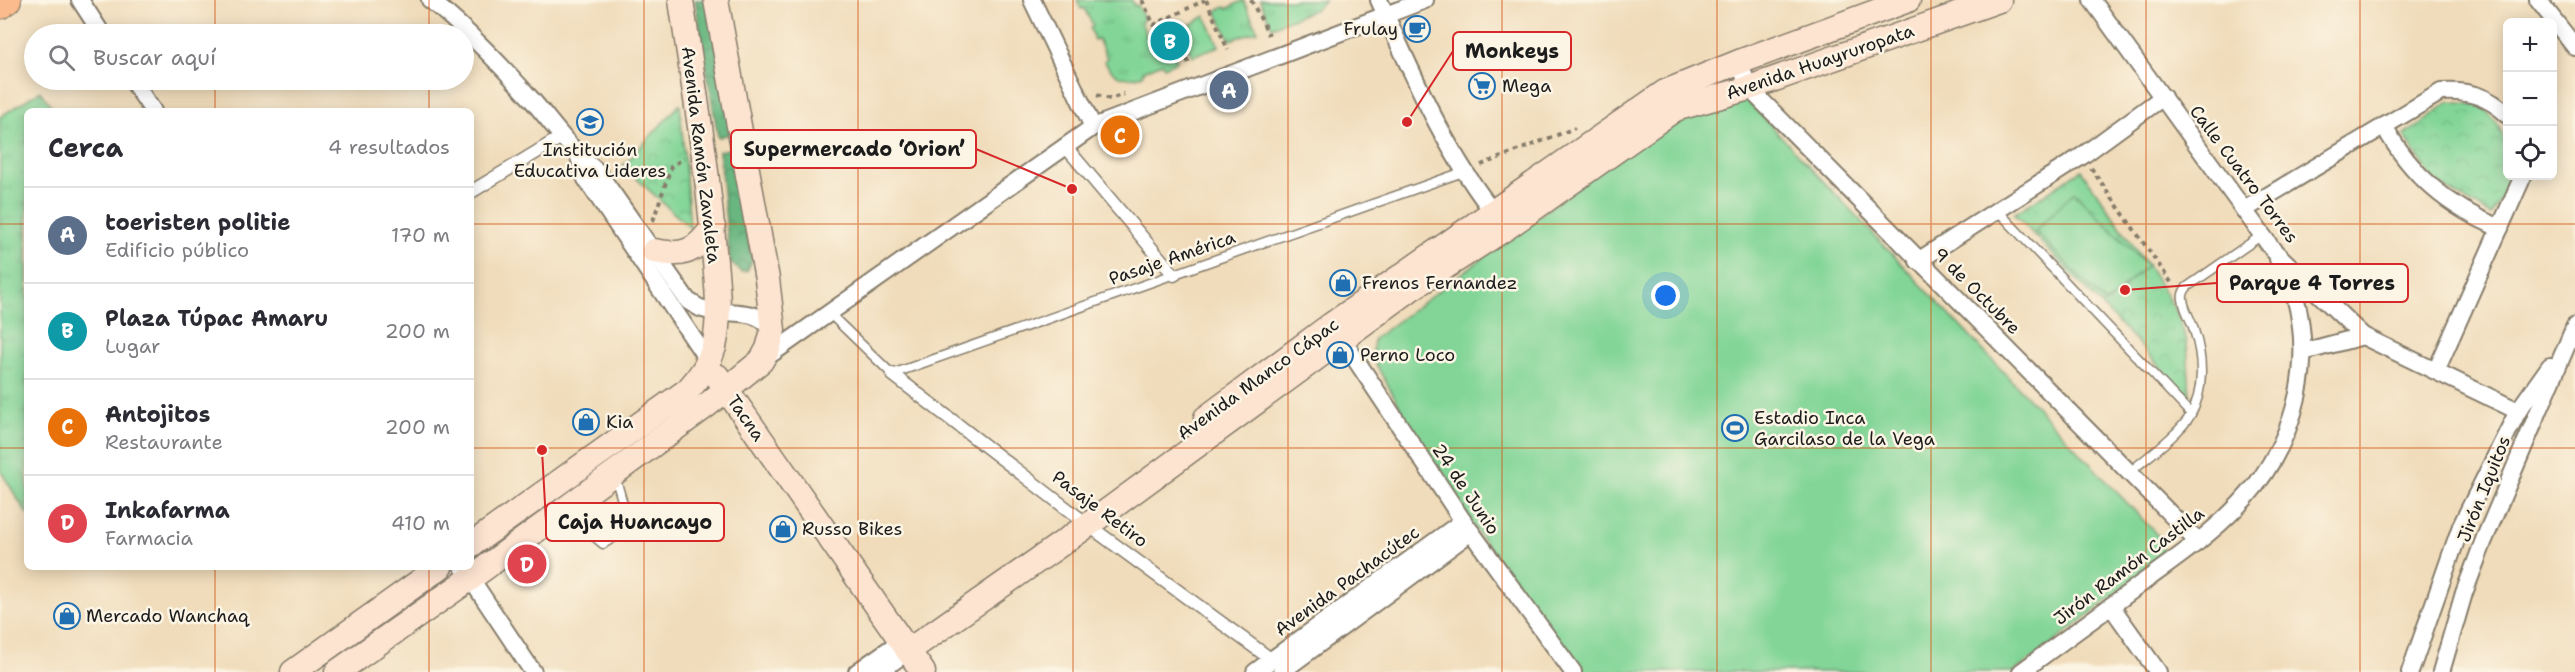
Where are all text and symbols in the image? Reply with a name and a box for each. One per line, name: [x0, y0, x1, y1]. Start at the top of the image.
cafe icon: Frulay: [1402, 14, 1432, 44]
place label: Frulay: [1344, 17, 1398, 41]
pin: B: [1150, 18, 1190, 63]
map controls: [2503, 18, 2557, 180]
button: +: [2503, 18, 2557, 72]
street label: Avenida Huayruropata: [1723, 19, 1917, 105]
search box: [24, 24, 474, 90]
callout: Monkeys: [1453, 32, 1571, 70]
text: Monkeys: [1465, 38, 1559, 64]
icon: search: [45, 41, 78, 74]
text: Buscar aquí: [93, 43, 216, 72]
street label: Avenida Ramón Zavaleta: [676, 45, 726, 265]
pin: A: [1210, 68, 1248, 112]
supermarket icon: Mega: [1467, 71, 1497, 101]
button: −: [2503, 72, 2557, 126]
place label: Mega: [1502, 74, 1551, 98]
street label: Calle Cuatro Torres: [2184, 100, 2304, 248]
school or university icon: Institución Educativa Lideres: [575, 107, 605, 137]
pin: C: [1100, 112, 1140, 158]
button: locate: [2503, 126, 2557, 180]
text: Cerca: [48, 130, 123, 165]
callout: Supermercado ‘Orion’: [731, 130, 976, 168]
text: 4 resultados: [328, 134, 450, 160]
text: Supermercado ‘Orion’: [744, 136, 965, 162]
place label: Institución Educativa Lideres: [514, 138, 666, 183]
text: toeristen politie: [105, 208, 290, 237]
text: A: [60, 222, 75, 248]
text: 170 m: [391, 222, 450, 248]
street label: Pasaje América: [1106, 225, 1238, 291]
text: Edificio público: [105, 237, 249, 263]
street label: 9 de Octubre: [1928, 242, 2026, 340]
callout: Parque 4 Torres: [2217, 264, 2408, 302]
shop icon: Frenos Fernandez: [1328, 268, 1358, 298]
text: Parque 4 Torres: [2229, 270, 2395, 296]
place label: Frenos Fernandez: [1362, 271, 1518, 295]
your location: [1651, 281, 1680, 310]
text: Plaza Túpac Amaru: [105, 304, 328, 333]
street label: Avenida Manco Cápac: [1172, 312, 1344, 446]
text: B: [61, 318, 74, 344]
text: 200 m: [385, 318, 450, 344]
text: Lugar: [105, 333, 161, 359]
shop icon: Perno Loco: [1325, 340, 1355, 370]
place label: Perno Loco: [1360, 343, 1455, 367]
street label: Tacna: [722, 390, 770, 446]
text: Antojitos: [105, 400, 210, 429]
place label: Estadio Inca Garcilaso de la Vega: [1754, 406, 1935, 451]
shop icon: Kia: [571, 407, 601, 437]
place label: Kia: [606, 410, 633, 434]
sports icon: Estadio Inca Garcilaso de la Vega: [1720, 413, 1750, 443]
text: C: [61, 414, 74, 440]
text: 200 m: [385, 414, 450, 440]
text: Restaurante: [105, 429, 223, 455]
street label: Jirón Iquitos: [2452, 432, 2516, 546]
street label: 24 de Junio: [1427, 439, 1505, 539]
street label: Pasaje Retiro: [1047, 465, 1153, 553]
text: Inkafarma: [105, 496, 230, 525]
street label: Jirón Ramón Castilla: [2049, 501, 2209, 631]
callout: Caja Huancayo: [546, 503, 724, 541]
text: Caja Huancayo: [558, 509, 712, 535]
text: D: [60, 510, 75, 536]
text: 410 m: [391, 510, 450, 536]
shop icon: Russo Bikes: [768, 514, 798, 544]
place label: Russo Bikes: [802, 517, 902, 541]
street label: Avenida Pachacútec: [1270, 520, 1424, 642]
text: Farmacia: [105, 525, 193, 551]
pin: D: [508, 542, 546, 586]
shop icon: Mercado Wanchaq: [52, 601, 82, 631]
place label: Mercado Wanchaq: [86, 604, 250, 628]

